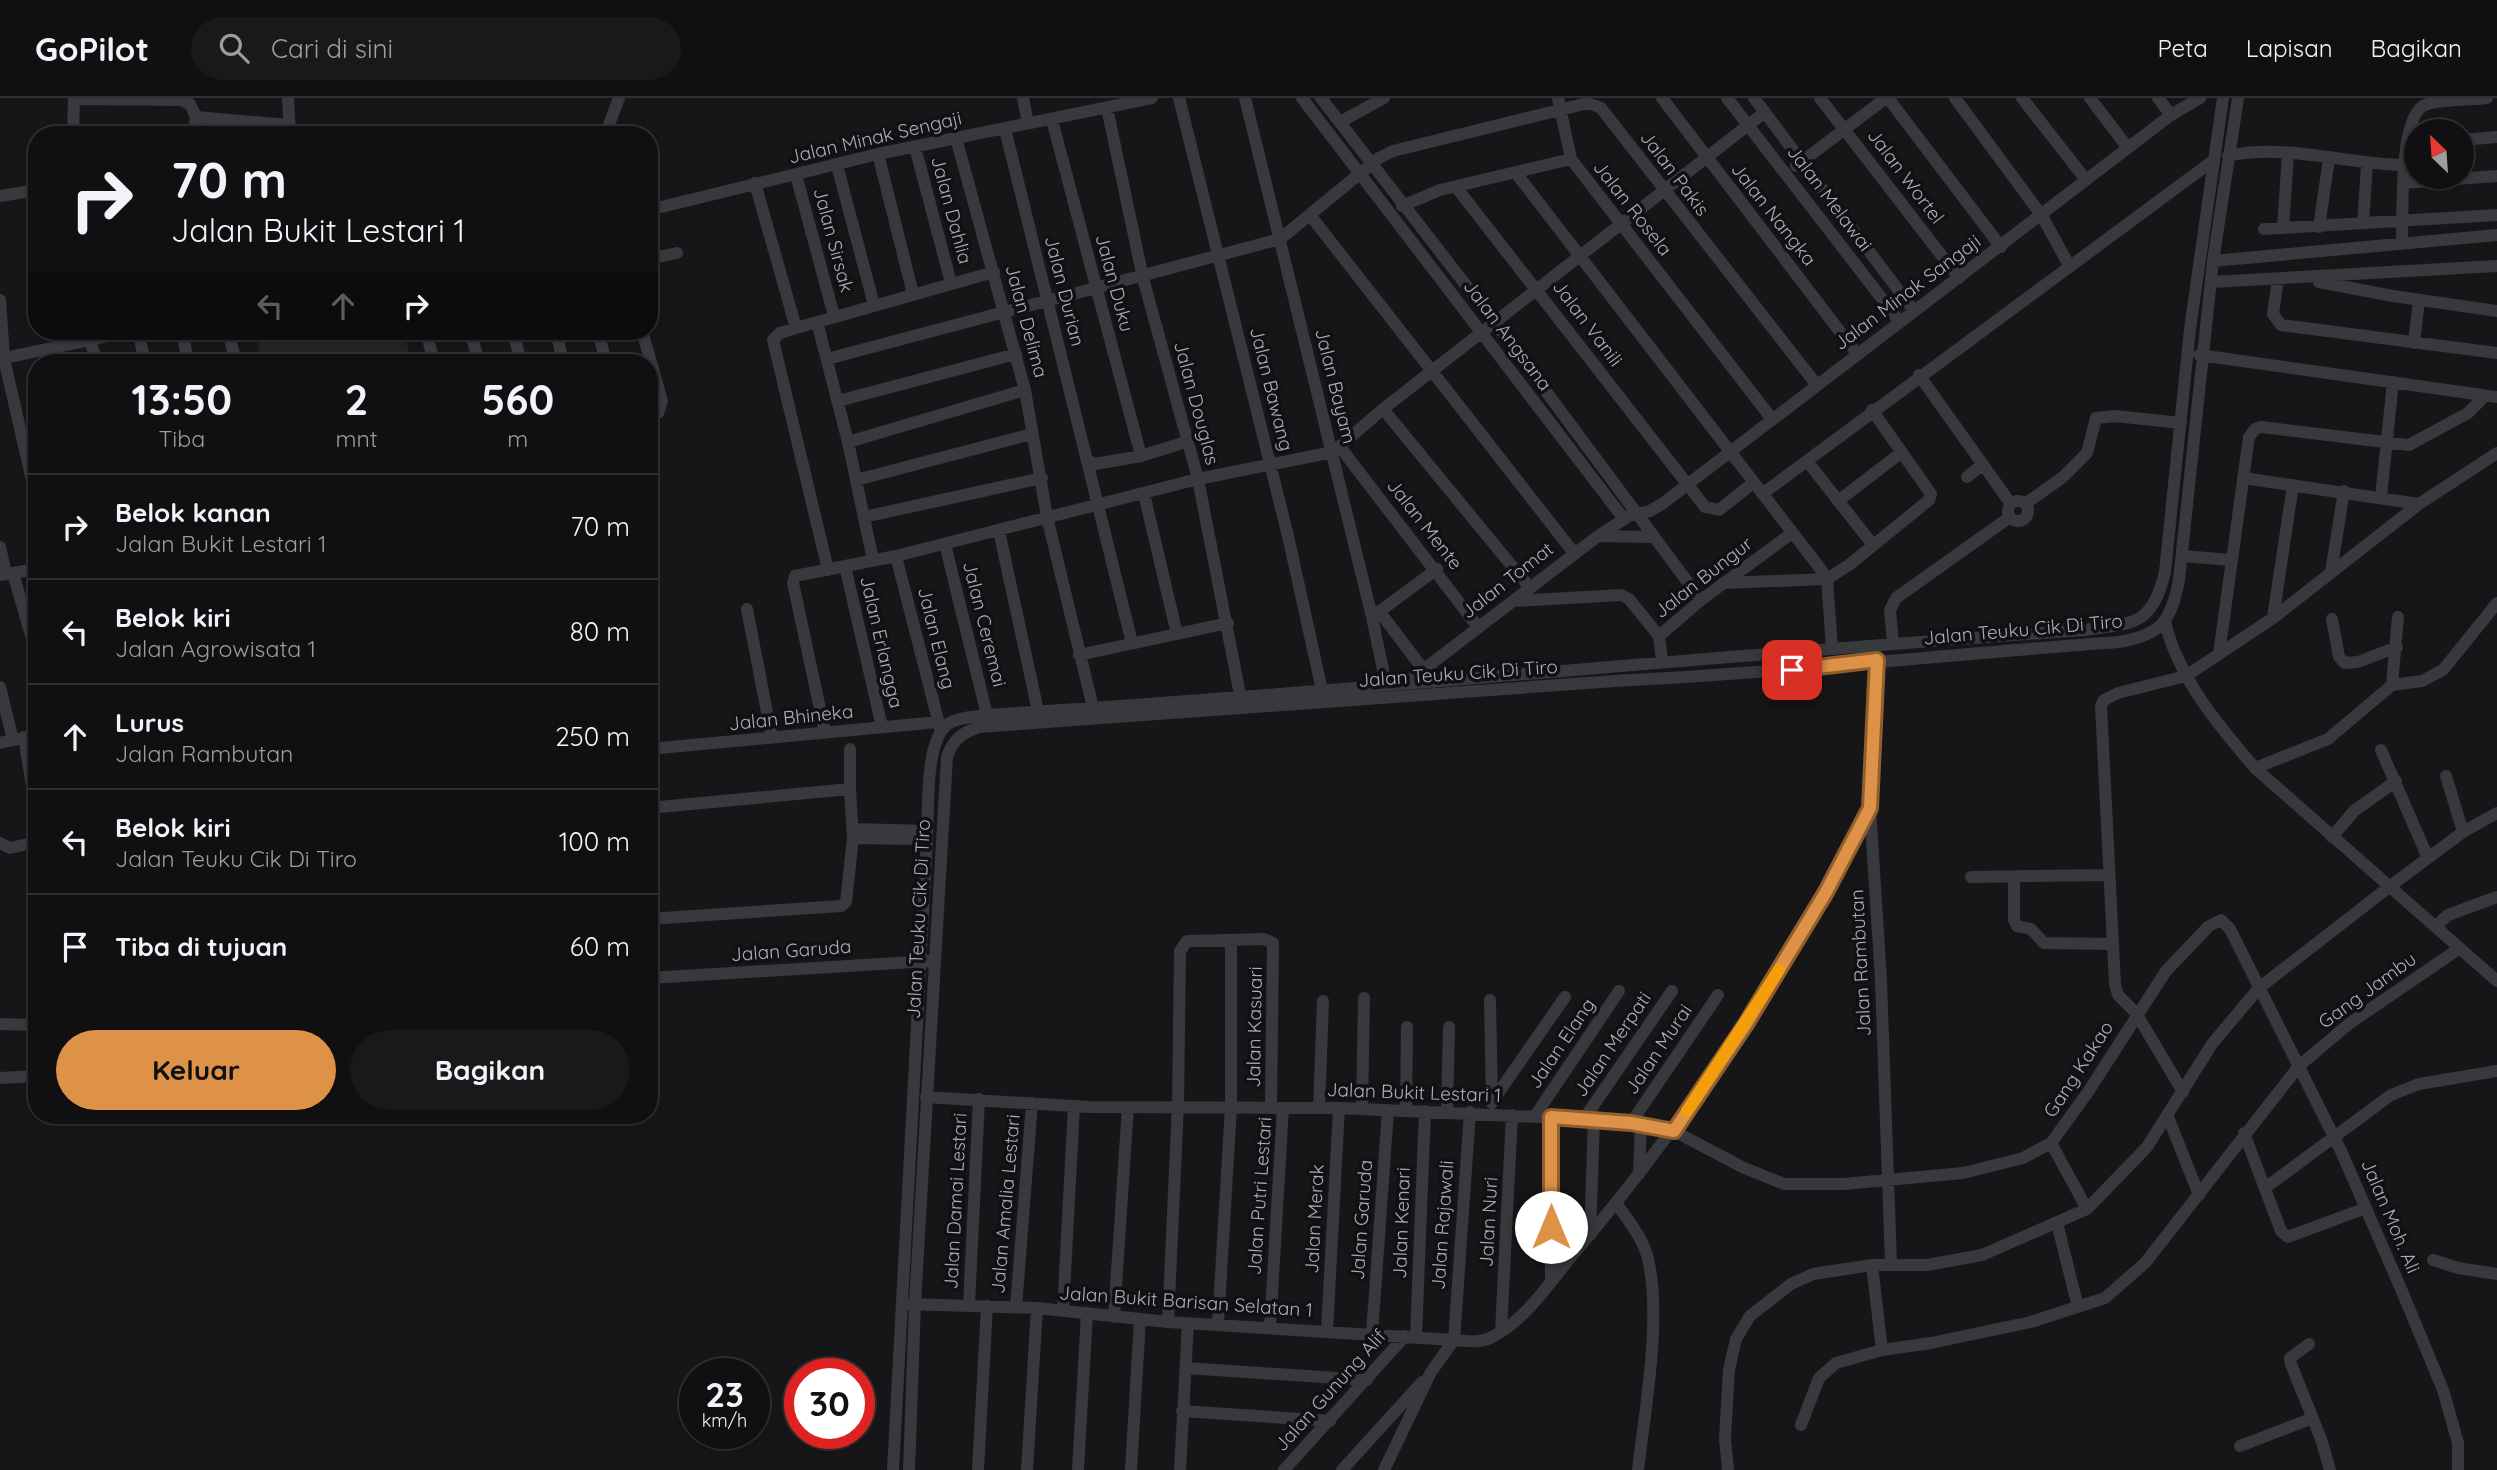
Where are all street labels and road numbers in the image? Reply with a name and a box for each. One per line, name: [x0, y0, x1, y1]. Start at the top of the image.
street label: Jalan Minak Sengaji: [786, 105, 964, 169]
street label: Jalan Wortel: [1862, 124, 1950, 228]
street label: Jalan Pakis: [1635, 126, 1715, 220]
street label: Jalan Melawai: [1782, 140, 1878, 256]
street label: Jalan Dahlia: [926, 154, 978, 266]
street label: Jalan Rosela: [1588, 156, 1678, 260]
street label: Jalan Nangka: [1726, 158, 1822, 270]
street label: Jalan Sirsak: [809, 185, 859, 295]
street label: Jalan Minak Sangaji: [1829, 229, 1985, 355]
street label: Jalan Duku: [1090, 232, 1140, 334]
street label: Jalan Durian: [1040, 233, 1090, 349]
street label: Jalan Delima: [1000, 262, 1054, 380]
street label: Jalan Angsana: [1459, 275, 1557, 395]
street label: Jalan Vanili: [1548, 275, 1628, 371]
street label: Jalan Bawang: [1245, 325, 1299, 453]
street label: Jalan Bayam: [1310, 326, 1362, 446]
street label: Jalan Douglas: [1169, 339, 1225, 468]
street label: Jalan Mente: [1382, 474, 1468, 574]
street label: Jalan Bungur: [1649, 531, 1758, 623]
street label: Jalan Tomat: [1456, 537, 1558, 623]
street label: Jalan Ceremai: [958, 559, 1012, 689]
street label: Jalan Erlangga: [855, 574, 909, 710]
street label: Jalan Elang: [913, 585, 961, 691]
street label: Jalan Teuku Cik Di Tiro: [1922, 608, 2124, 650]
street label: Jalan Teuku Cik Di Tiro: [1357, 654, 1559, 692]
street label: Jalan Bhineka: [728, 699, 854, 735]
street label: Jalan Teuku Cik Di Tiro: [901, 819, 935, 1019]
street label: Jalan Rambutan: [1844, 889, 1876, 1037]
street label: Jalan Garuda: [730, 934, 852, 966]
street label: Gang Jambu: [2313, 946, 2421, 1034]
street label: Jalan Kasuari: [1241, 966, 1267, 1088]
street label: Jalan Merpati: [1568, 987, 1656, 1101]
street label: Jalan Elang: [1522, 993, 1600, 1093]
street label: Jalan Murai: [1619, 999, 1697, 1099]
street label: Gang Kakao: [2038, 1016, 2118, 1122]
street label: Jalan Bukit Lestari 1: [1326, 1077, 1502, 1107]
street label: Jalan Damai Lestari: [938, 1112, 972, 1290]
street label: Jalan Amalia Lestari: [985, 1113, 1025, 1295]
street label: Jalan Putri Lestari: [1241, 1116, 1277, 1276]
street label: Jalan Moh. Ali: [2356, 1155, 2426, 1277]
street label: Jalan Garuda: [1345, 1159, 1377, 1281]
street label: Jalan Rajawali: [1426, 1160, 1458, 1290]
street label: Jalan Merak: [1299, 1164, 1329, 1274]
street label: Jalan Kenari: [1387, 1167, 1415, 1279]
street label: Jalan Nuri: [1474, 1176, 1502, 1268]
street label: Jalan Bukit Barisan Selatan 1: [1059, 1280, 1313, 1322]
street label: Jalan Gunung Alif: [1269, 1324, 1391, 1456]

